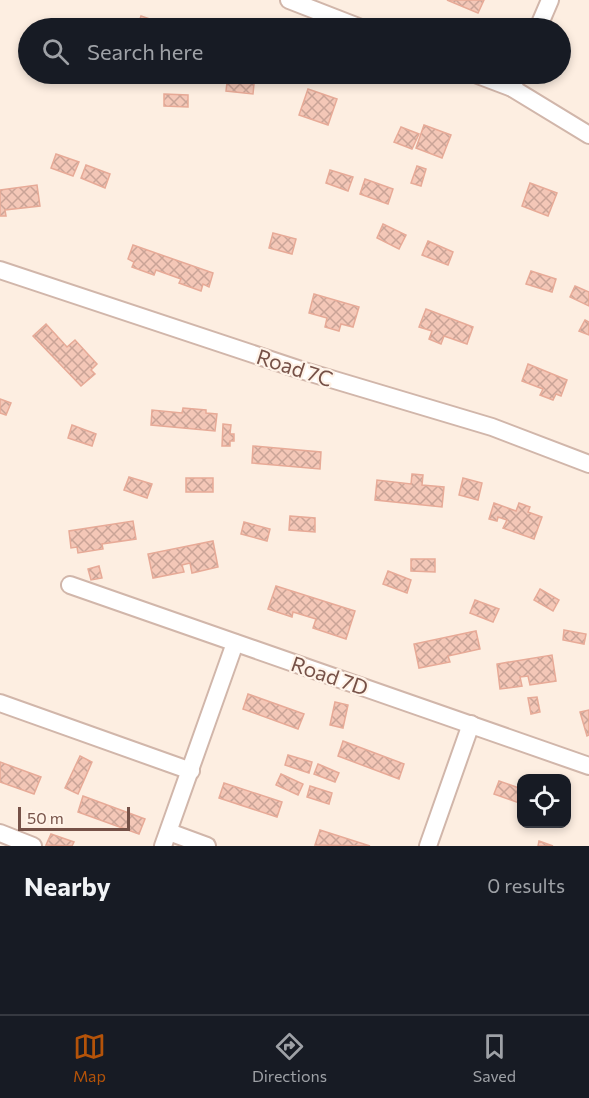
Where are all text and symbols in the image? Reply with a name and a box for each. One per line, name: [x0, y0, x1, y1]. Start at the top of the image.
search box: [18, 18, 571, 84]
icon: search: [39, 35, 72, 68]
text: Search here: [87, 38, 203, 65]
street label: Road 7C: [254, 343, 336, 391]
street label: Road 7D: [288, 650, 372, 700]
map controls: [517, 774, 571, 828]
button: locate: [517, 774, 571, 828]
scale bar: [18, 804, 130, 832]
text: 50 m: [27, 808, 64, 827]
text: Nearby: [24, 870, 111, 901]
text: 0 results: [487, 873, 565, 897]
tab: Map: [73, 1030, 106, 1085]
tab: Directions: [252, 1030, 327, 1085]
tab: Saved: [473, 1030, 516, 1085]

